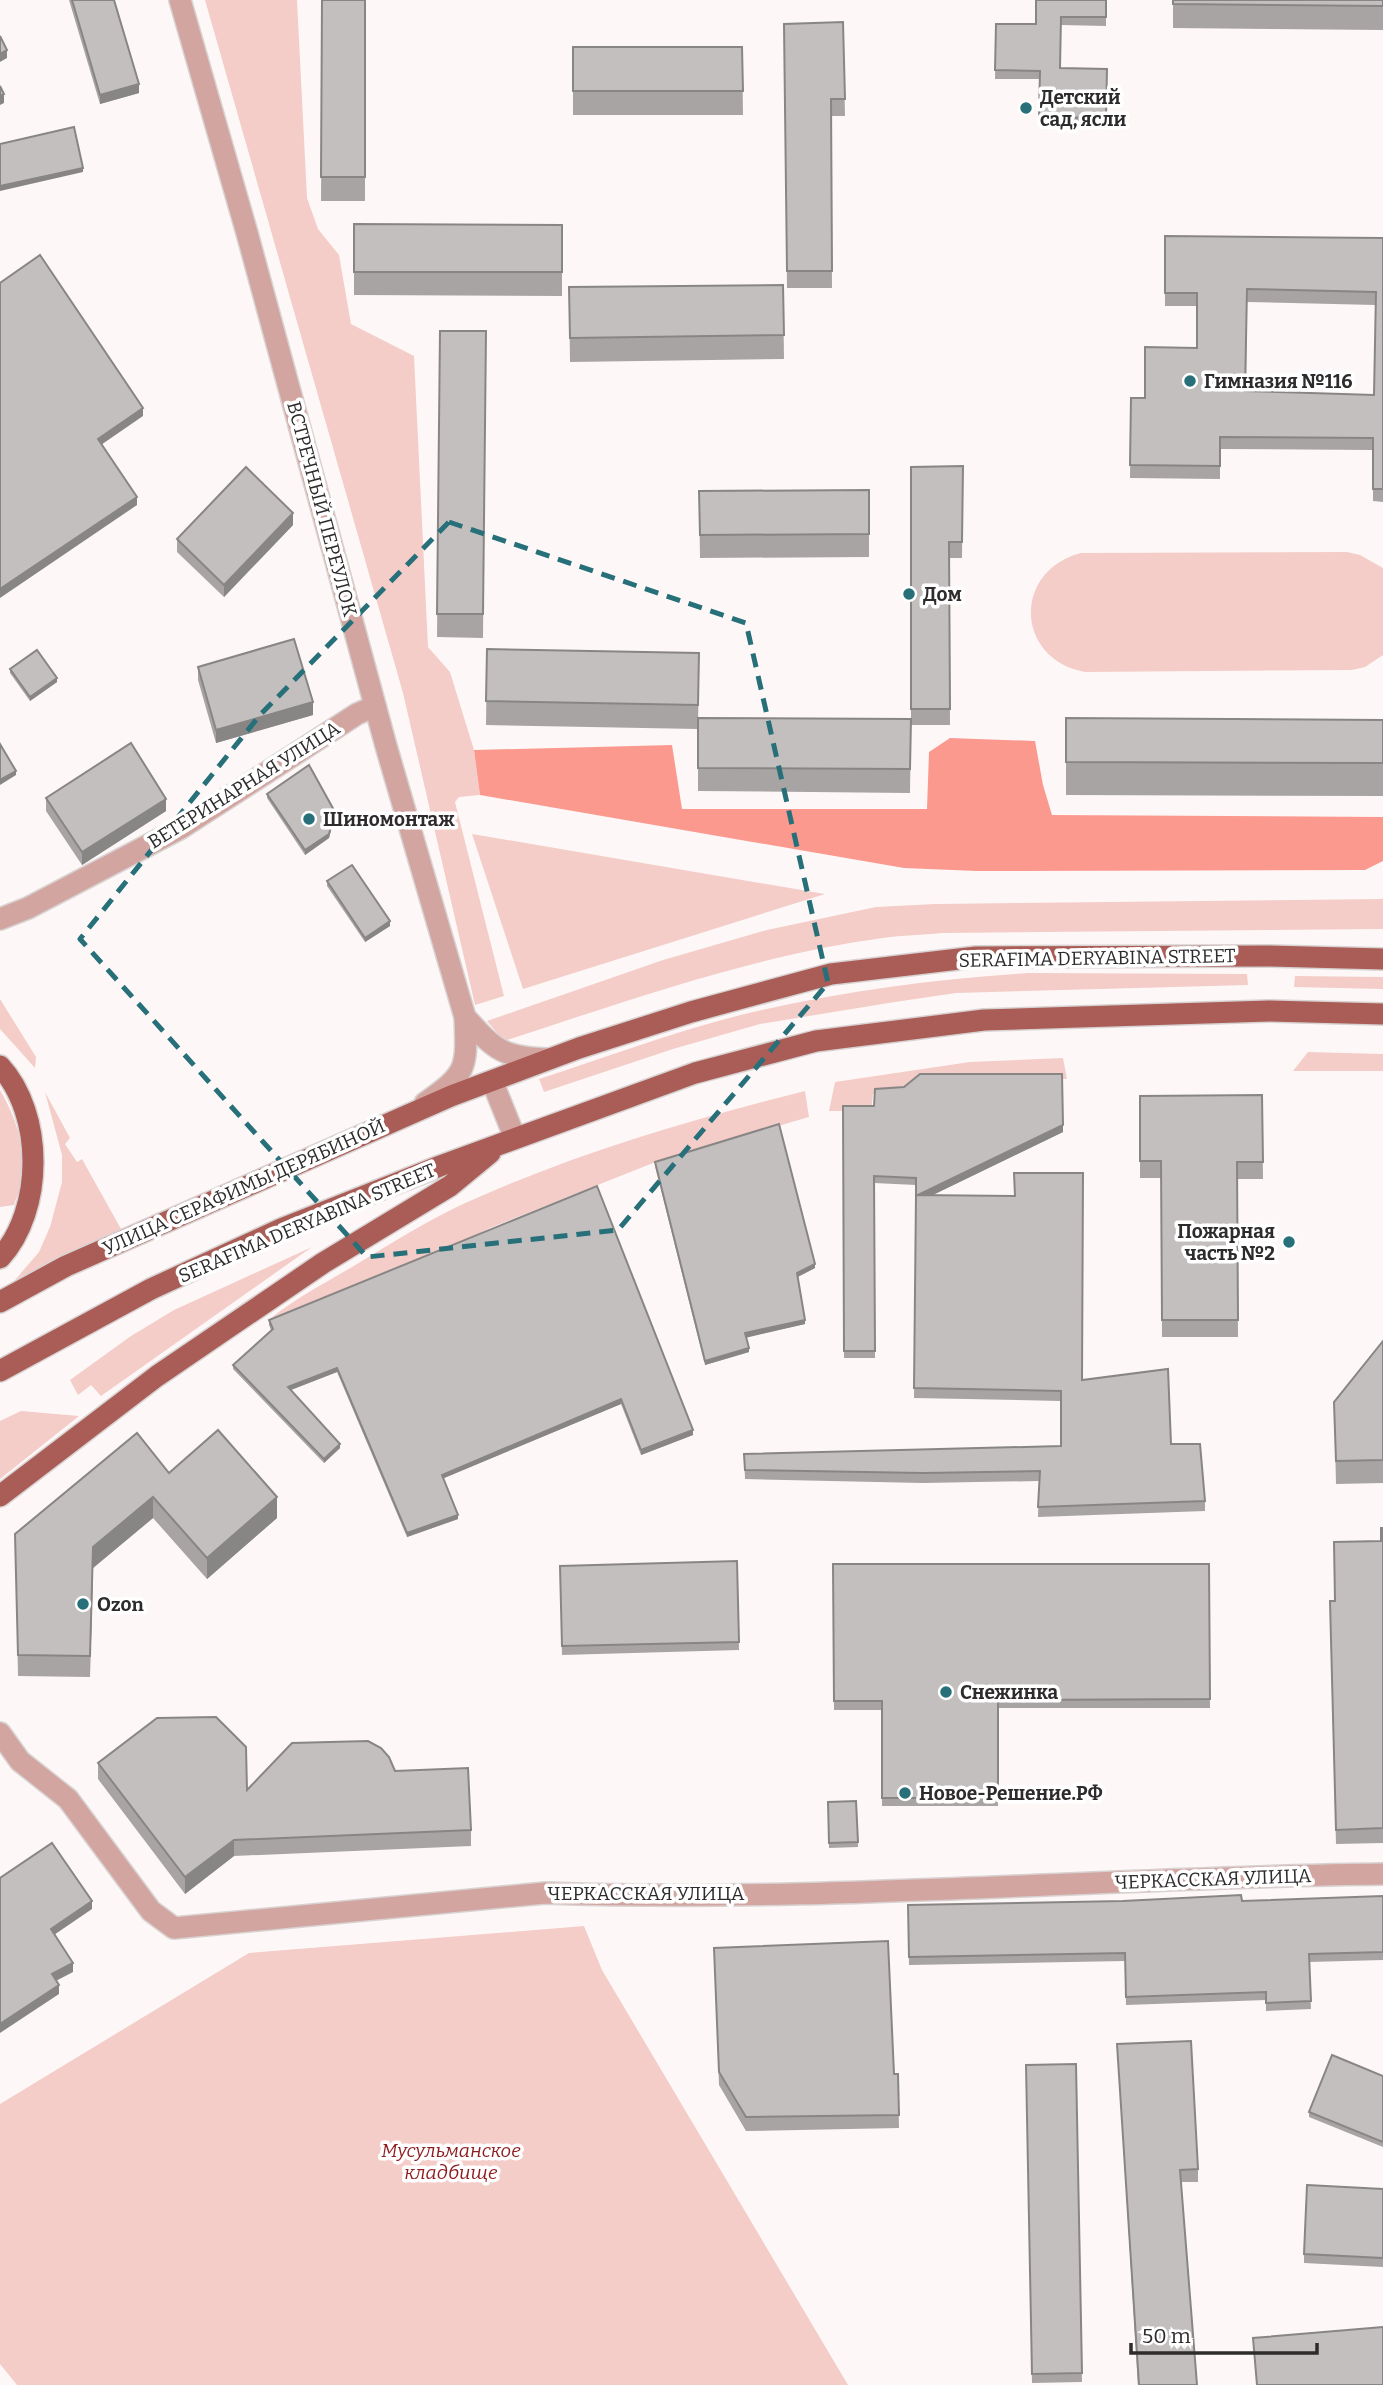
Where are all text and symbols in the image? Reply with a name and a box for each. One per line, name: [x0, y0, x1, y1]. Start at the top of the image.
place label: Детский сад, ясли: [1040, 86, 1127, 131]
marker: Детский сад, ясли: [1018, 100, 1034, 116]
place label: Гимназия №116: [1204, 370, 1353, 393]
marker: Гимназия №116: [1182, 373, 1198, 389]
street label: ВСТРЕЧНЫЙ ПЕРЕУЛОК: [282, 399, 362, 620]
place label: Дом: [923, 583, 962, 606]
marker: Дом: [901, 586, 917, 602]
street label: ВЕТЕРИНАРНАЯ УЛИЦА: [144, 716, 345, 854]
place label: Шиномонтаж: [323, 808, 455, 831]
marker: Шиномонтаж: [301, 811, 317, 827]
street label: SERAFIMA DERYABINA STREET: [958, 944, 1236, 972]
street label: УЛИЦА СЕРАФИМЫ ДЕРЯБИНОЙ: [99, 1114, 389, 1260]
street label: SERAFIMA DERYABINA STREET: [175, 1158, 439, 1288]
place label: Пожарная часть №2: [1177, 1220, 1275, 1265]
marker: Пожарная часть №2: [1281, 1234, 1297, 1250]
place label: Ozon: [97, 1593, 144, 1616]
marker: Ozon: [75, 1596, 91, 1612]
place label: Снежинка: [960, 1681, 1058, 1704]
marker: Снежинка: [938, 1684, 954, 1700]
place label: Новое-Решение.РФ: [919, 1782, 1103, 1805]
marker: Новое-Решение.РФ: [897, 1785, 913, 1801]
street label: ЧЕРКАССКАЯ УЛИЦА: [1114, 1864, 1312, 1894]
street label: ЧЕРКАССКАЯ УЛИЦА: [548, 1882, 745, 1905]
park label: Мусульманское кладбище: [381, 2139, 521, 2184]
scale bar: [1131, 2312, 1316, 2356]
text: 50 m: [1142, 2323, 1191, 2349]

